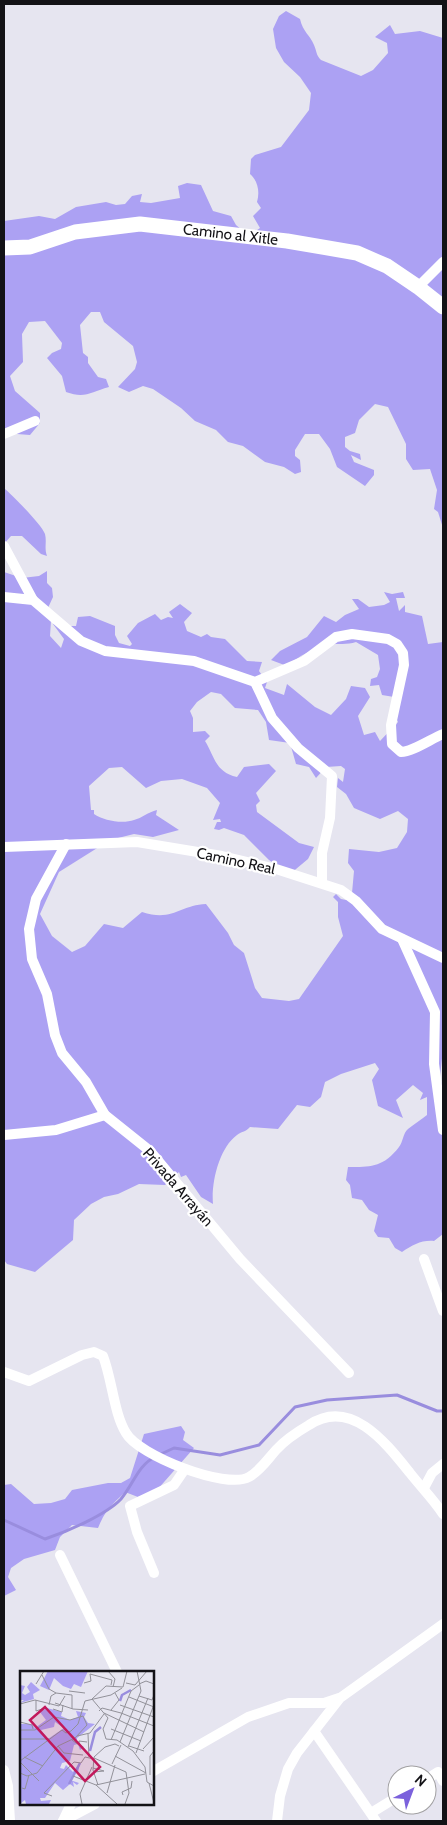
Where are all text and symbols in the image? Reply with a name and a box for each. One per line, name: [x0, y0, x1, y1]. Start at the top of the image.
street label: Camino al Xitle: [182, 220, 279, 249]
street label: Camino Real: [195, 844, 277, 878]
street label: Privada Arrayán: [139, 1144, 217, 1230]
inset map: [20, 1671, 154, 1805]
north arrow: [387, 1765, 437, 1815]
text: N: [411, 1770, 430, 1790]

